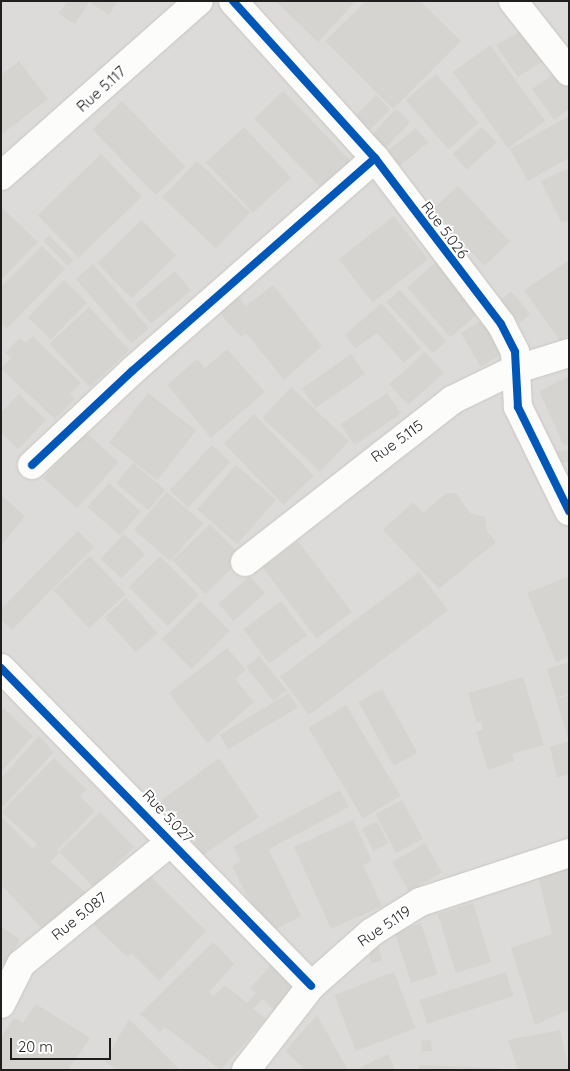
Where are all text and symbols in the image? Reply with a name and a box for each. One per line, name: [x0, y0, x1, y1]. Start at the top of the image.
street label: Rue 5.117: [73, 62, 129, 116]
street label: Rue 5.026: [418, 198, 472, 262]
street label: Rue 5.115: [367, 416, 427, 466]
street label: Rue 5.027: [139, 786, 197, 846]
street label: Rue 5.087: [48, 888, 110, 944]
street label: Rue 5.119: [354, 902, 414, 950]
scale bar: [12, 1028, 114, 1060]
text: 20 m: [18, 1037, 53, 1056]

